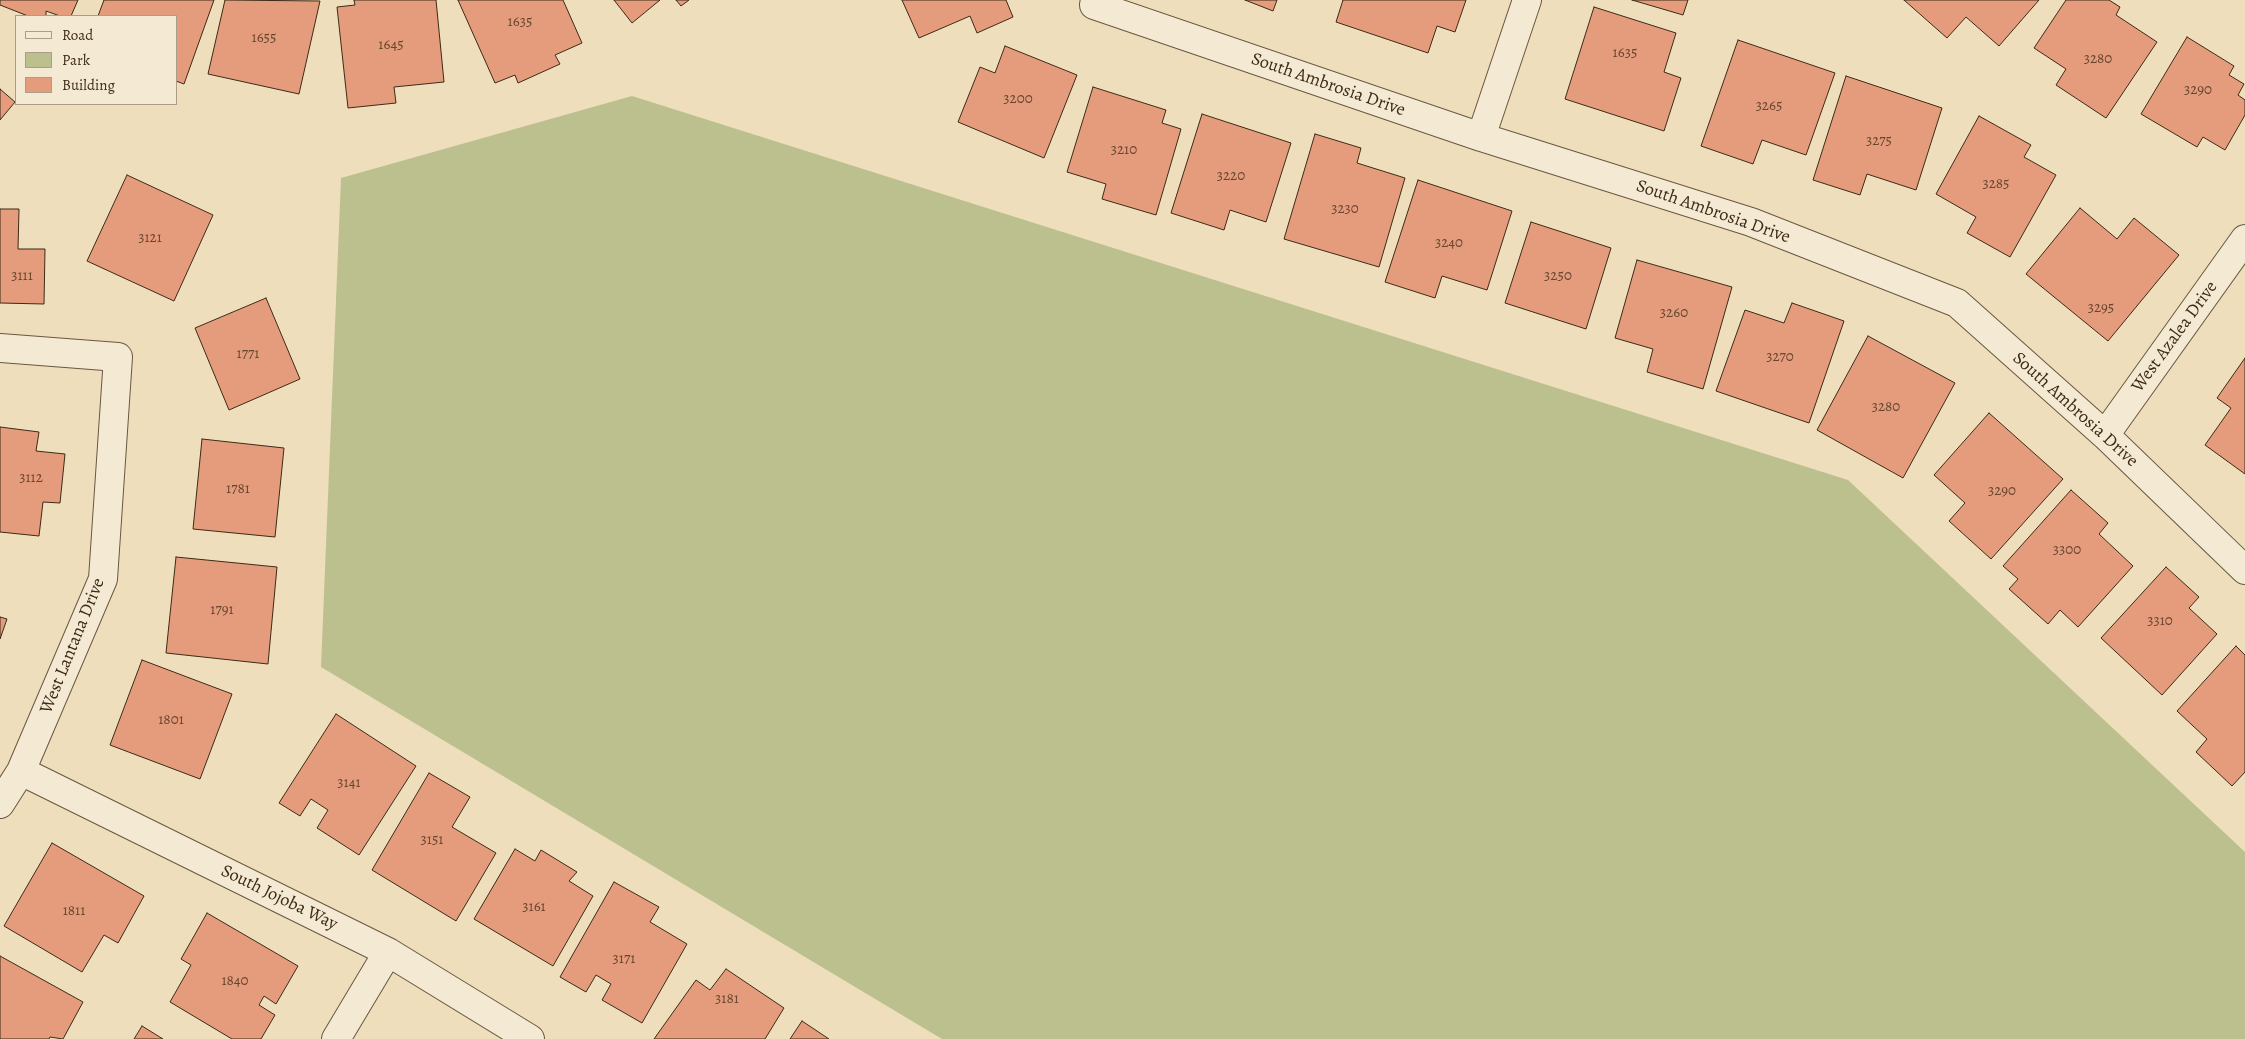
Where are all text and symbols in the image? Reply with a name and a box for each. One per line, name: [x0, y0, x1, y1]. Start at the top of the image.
house number: 1635: [508, 13, 532, 31]
legend: [15, 15, 178, 105]
text: Road: [62, 25, 93, 45]
house number: 1655: [252, 29, 276, 47]
house number: 1645: [378, 36, 404, 54]
house number: 1635: [1613, 44, 1637, 62]
street label: South Ambrosia Drive: [1248, 48, 1408, 122]
text: Park: [62, 50, 90, 70]
house number: 3280: [2084, 50, 2112, 68]
text: Building: [62, 75, 115, 95]
house number: 3290: [2184, 81, 2212, 99]
house number: 3200: [1003, 90, 1033, 108]
house number: 3265: [1756, 97, 1782, 115]
house number: 3275: [1866, 132, 1892, 150]
house number: 3210: [1111, 141, 1137, 159]
house number: 3220: [1217, 167, 1245, 185]
street label: South Ambrosia Drive: [1633, 175, 1793, 249]
house number: 3285: [1982, 175, 2010, 193]
house number: 3230: [1331, 200, 1359, 218]
house number: 3121: [138, 229, 162, 247]
house number: 3240: [1435, 234, 1463, 252]
house number: 3111: [11, 267, 33, 285]
house number: 3250: [1544, 267, 1572, 285]
street label: West Azalea Drive: [2127, 277, 2223, 397]
house number: 3295: [2088, 299, 2114, 317]
house number: 3260: [1660, 304, 1688, 322]
house number: 1771: [237, 345, 259, 363]
house number: 3270: [1766, 348, 1794, 366]
street label: South Ambrosia Drive: [2008, 348, 2142, 472]
house number: 3280: [1872, 398, 1900, 416]
house number: 3112: [19, 469, 43, 487]
house number: 1781: [226, 480, 250, 498]
house number: 3290: [1988, 482, 2016, 500]
house number: 3300: [2053, 541, 2081, 559]
street label: West Lantana Drive: [36, 575, 110, 717]
house number: 1791: [210, 601, 234, 619]
house number: 3310: [2147, 612, 2173, 630]
house number: 1801: [158, 711, 184, 729]
house number: 3141: [337, 774, 361, 792]
house number: 3151: [421, 831, 443, 849]
street label: South Jojoba Way: [217, 860, 341, 936]
house number: 3161: [522, 898, 546, 916]
house number: 1811: [63, 902, 85, 920]
house number: 3171: [613, 950, 635, 968]
house number: 1840: [221, 972, 249, 990]
house number: 3181: [715, 990, 739, 1008]

